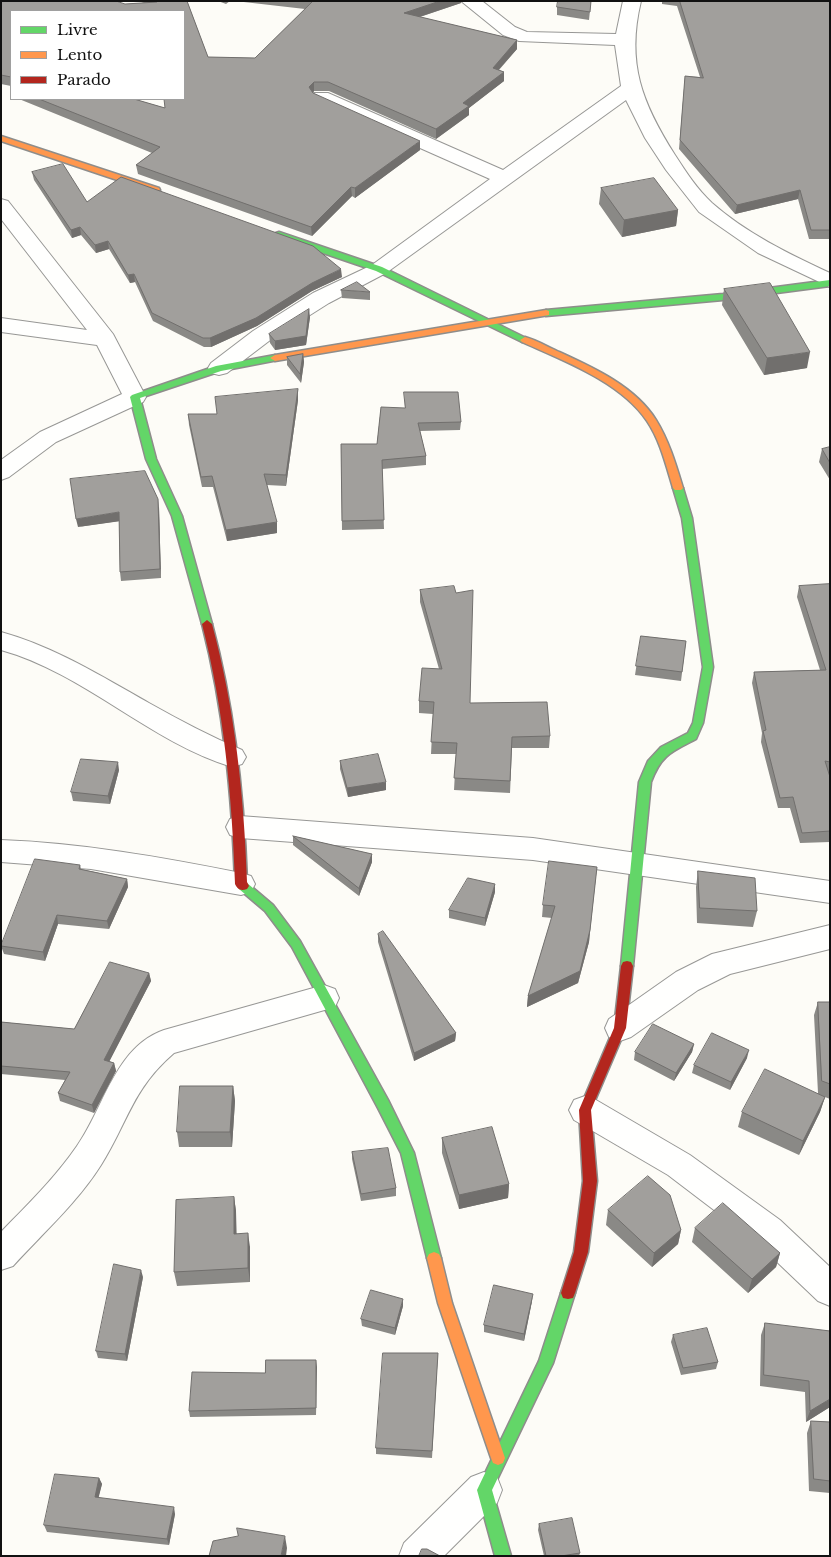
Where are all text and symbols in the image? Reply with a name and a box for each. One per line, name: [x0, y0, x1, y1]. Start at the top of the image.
legend: [10, 10, 185, 100]
text: Livre: [57, 20, 98, 39]
text: Lento: [57, 45, 102, 64]
text: Parado: [57, 70, 111, 89]

